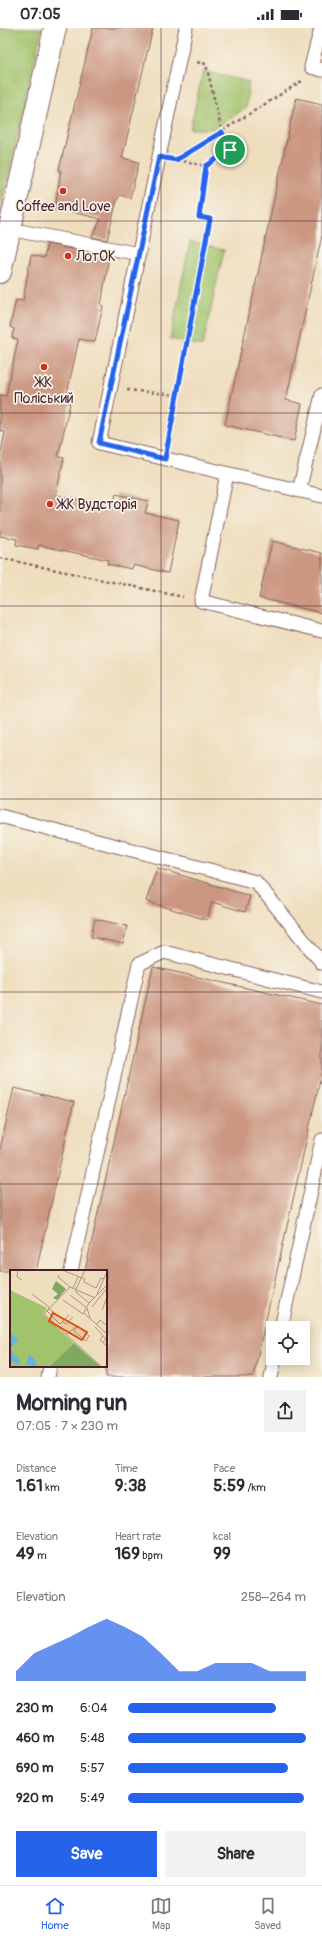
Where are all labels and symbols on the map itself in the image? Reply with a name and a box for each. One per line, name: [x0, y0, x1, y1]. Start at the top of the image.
pin: [213, 133, 247, 167]
marker: Coffee and Love: [58, 186, 68, 196]
place label: Coffee and Love: [16, 198, 110, 215]
place label: ЛотОК: [75, 248, 116, 265]
marker: ЛотОК: [63, 251, 73, 261]
marker: ЖК Поліський: [39, 362, 49, 372]
place label: ЖК Поліський: [14, 374, 74, 407]
place label: ЖК Вудсторія: [56, 496, 137, 513]
marker: ЖК Вудсторія: [45, 499, 55, 509]
inset map: [10, 1270, 107, 1367]

